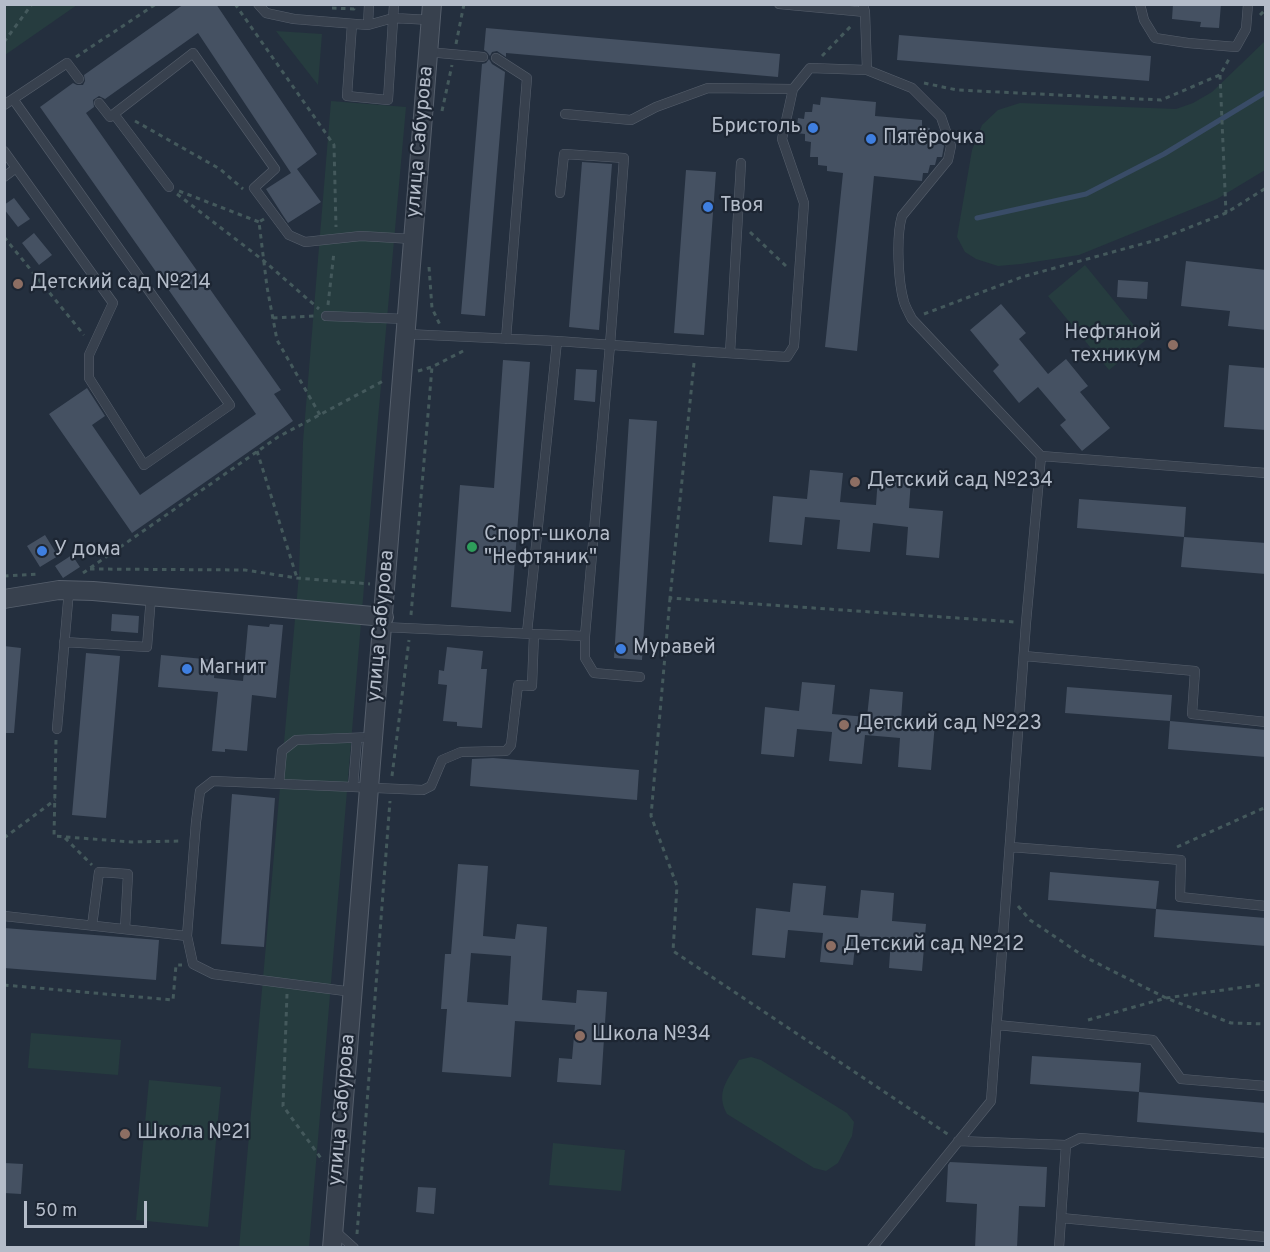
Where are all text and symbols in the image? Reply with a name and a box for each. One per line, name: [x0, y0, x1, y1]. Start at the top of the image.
street label: улица Сабурова: [402, 65, 440, 219]
place label: Бристоль: [711, 116, 801, 140]
marker: Бристоль: [806, 121, 820, 135]
place label: Пятёрочка: [883, 127, 984, 151]
marker: Пятёрочка: [864, 132, 878, 146]
place label: Твоя: [720, 195, 763, 219]
marker: Твоя: [701, 200, 715, 214]
place label: Детский сад №214: [30, 272, 211, 296]
marker: Детский сад №214: [11, 277, 25, 291]
place label: Нефтяной техникум: [1064, 322, 1161, 369]
marker: Нефтяной техникум: [1166, 338, 1180, 352]
place label: Детский сад №234: [867, 470, 1053, 494]
marker: Детский сад №234: [848, 475, 862, 489]
place label: Спорт-школа "Нефтяник": [484, 524, 610, 571]
place label: У дома: [54, 539, 121, 563]
marker: Спорт-школа "Нефтяник": [465, 540, 479, 554]
marker: У дома: [35, 544, 49, 558]
street label: улица Сабурова: [363, 549, 401, 703]
place label: Муравей: [633, 637, 716, 661]
marker: Муравей: [614, 642, 628, 656]
place label: Магнит: [199, 657, 267, 681]
marker: Магнит: [180, 662, 194, 676]
place label: Детский сад №223: [856, 713, 1042, 737]
marker: Детский сад №223: [837, 718, 851, 732]
place label: Детский сад №212: [843, 934, 1024, 958]
marker: Детский сад №212: [824, 939, 838, 953]
place label: Школа №34: [592, 1024, 711, 1048]
marker: Школа №34: [573, 1029, 587, 1043]
street label: улица Сабурова: [324, 1033, 362, 1187]
place label: Школа №21: [137, 1122, 251, 1146]
marker: Школа №21: [118, 1127, 132, 1141]
scale bar: [27, 1189, 150, 1227]
text: 50 m: [35, 1200, 77, 1223]

